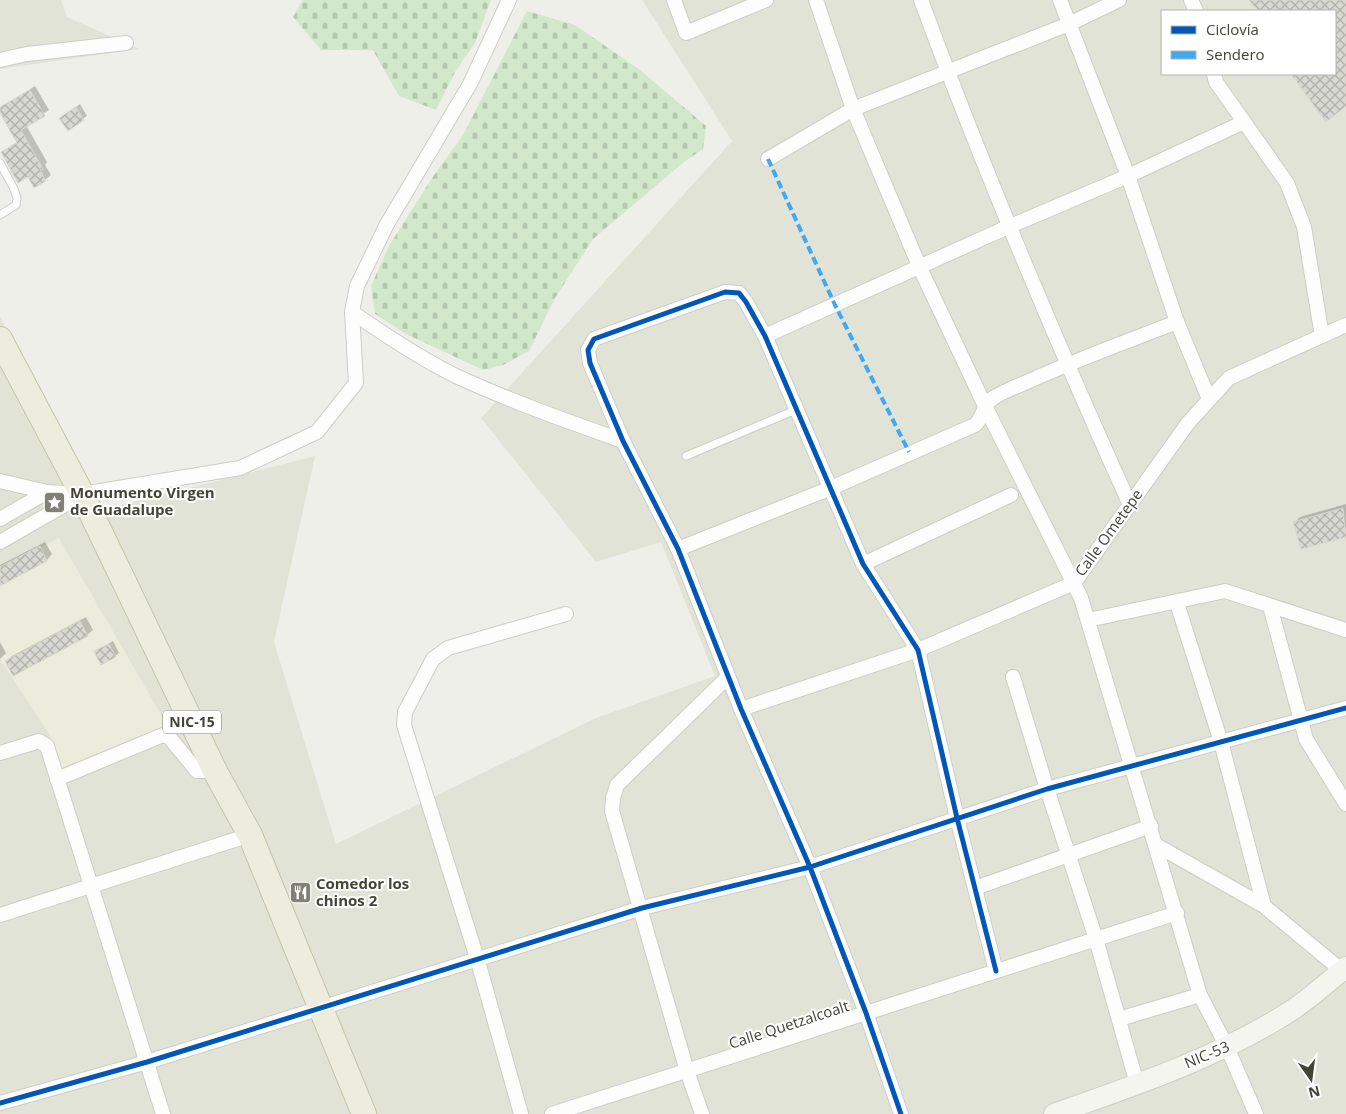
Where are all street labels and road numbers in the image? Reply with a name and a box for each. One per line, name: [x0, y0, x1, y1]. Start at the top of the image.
street label: Calle Ometepe: [1070, 485, 1147, 580]
road number: NIC-15: [163, 710, 221, 734]
street label: Calle Quetzalcoalt: [726, 995, 851, 1053]
street label: NIC-53: [1181, 1036, 1232, 1072]

